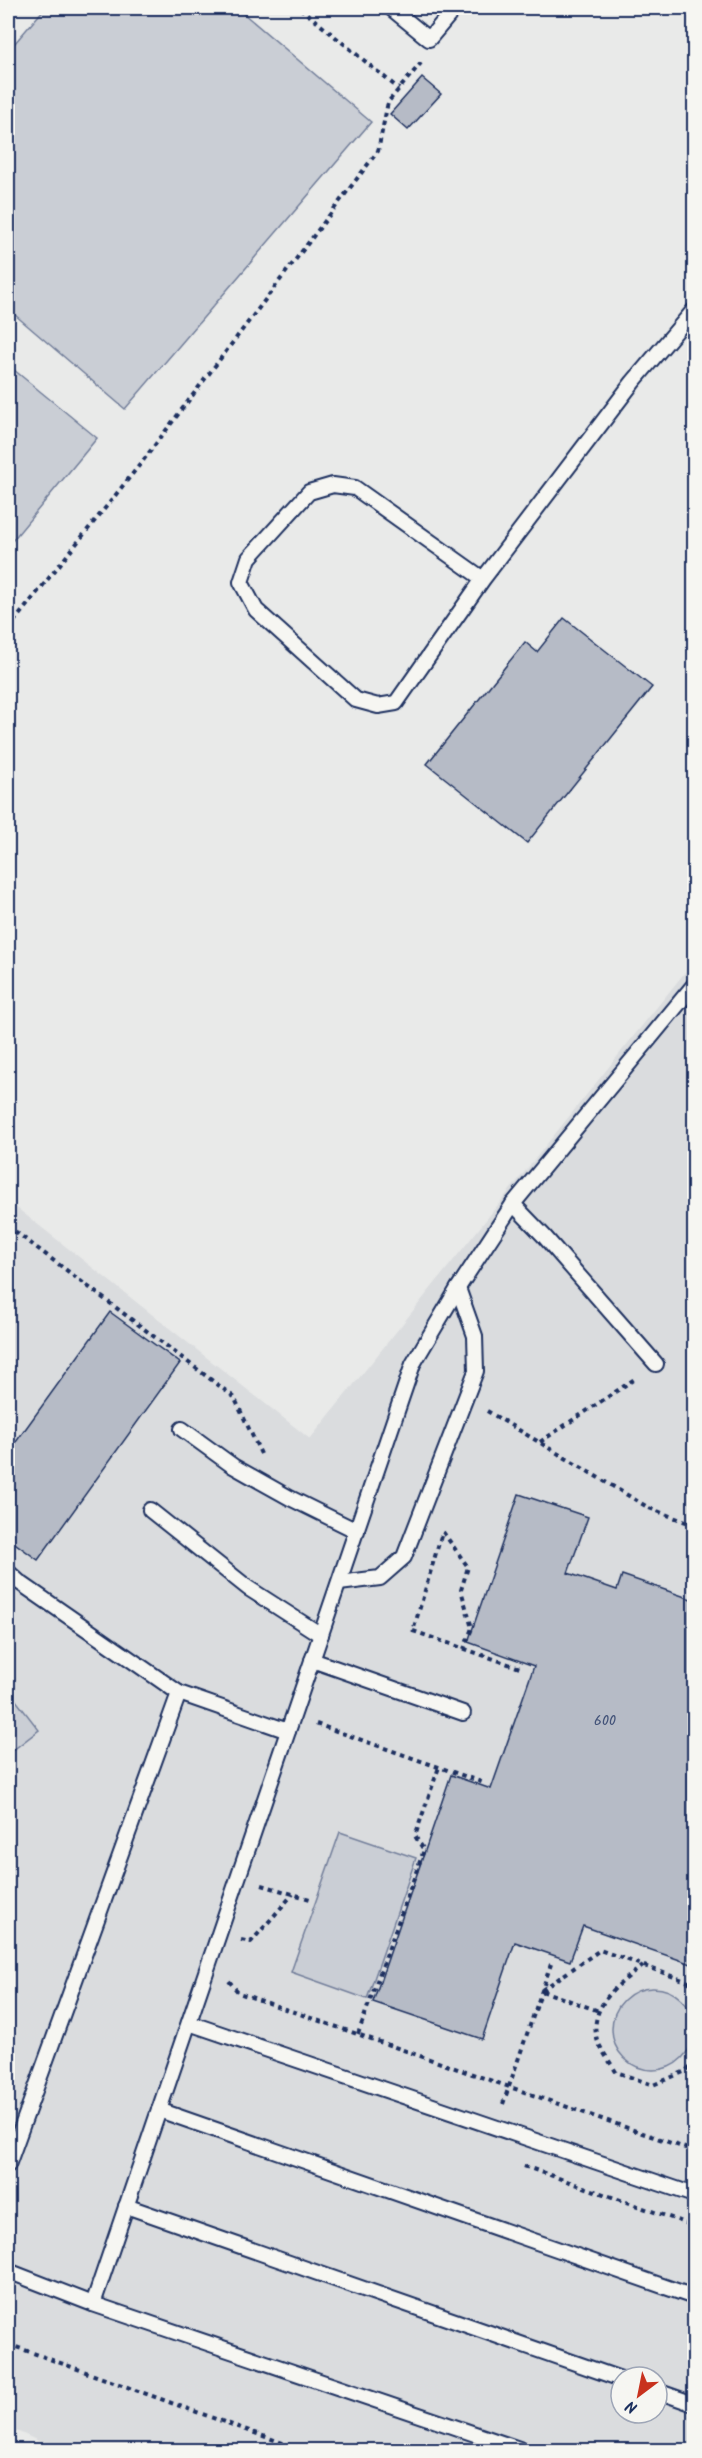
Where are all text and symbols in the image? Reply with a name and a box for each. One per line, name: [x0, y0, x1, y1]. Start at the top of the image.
house number: 600: [594, 1710, 616, 1732]
north arrow: [609, 2365, 669, 2425]
text: N: [621, 2393, 643, 2420]

